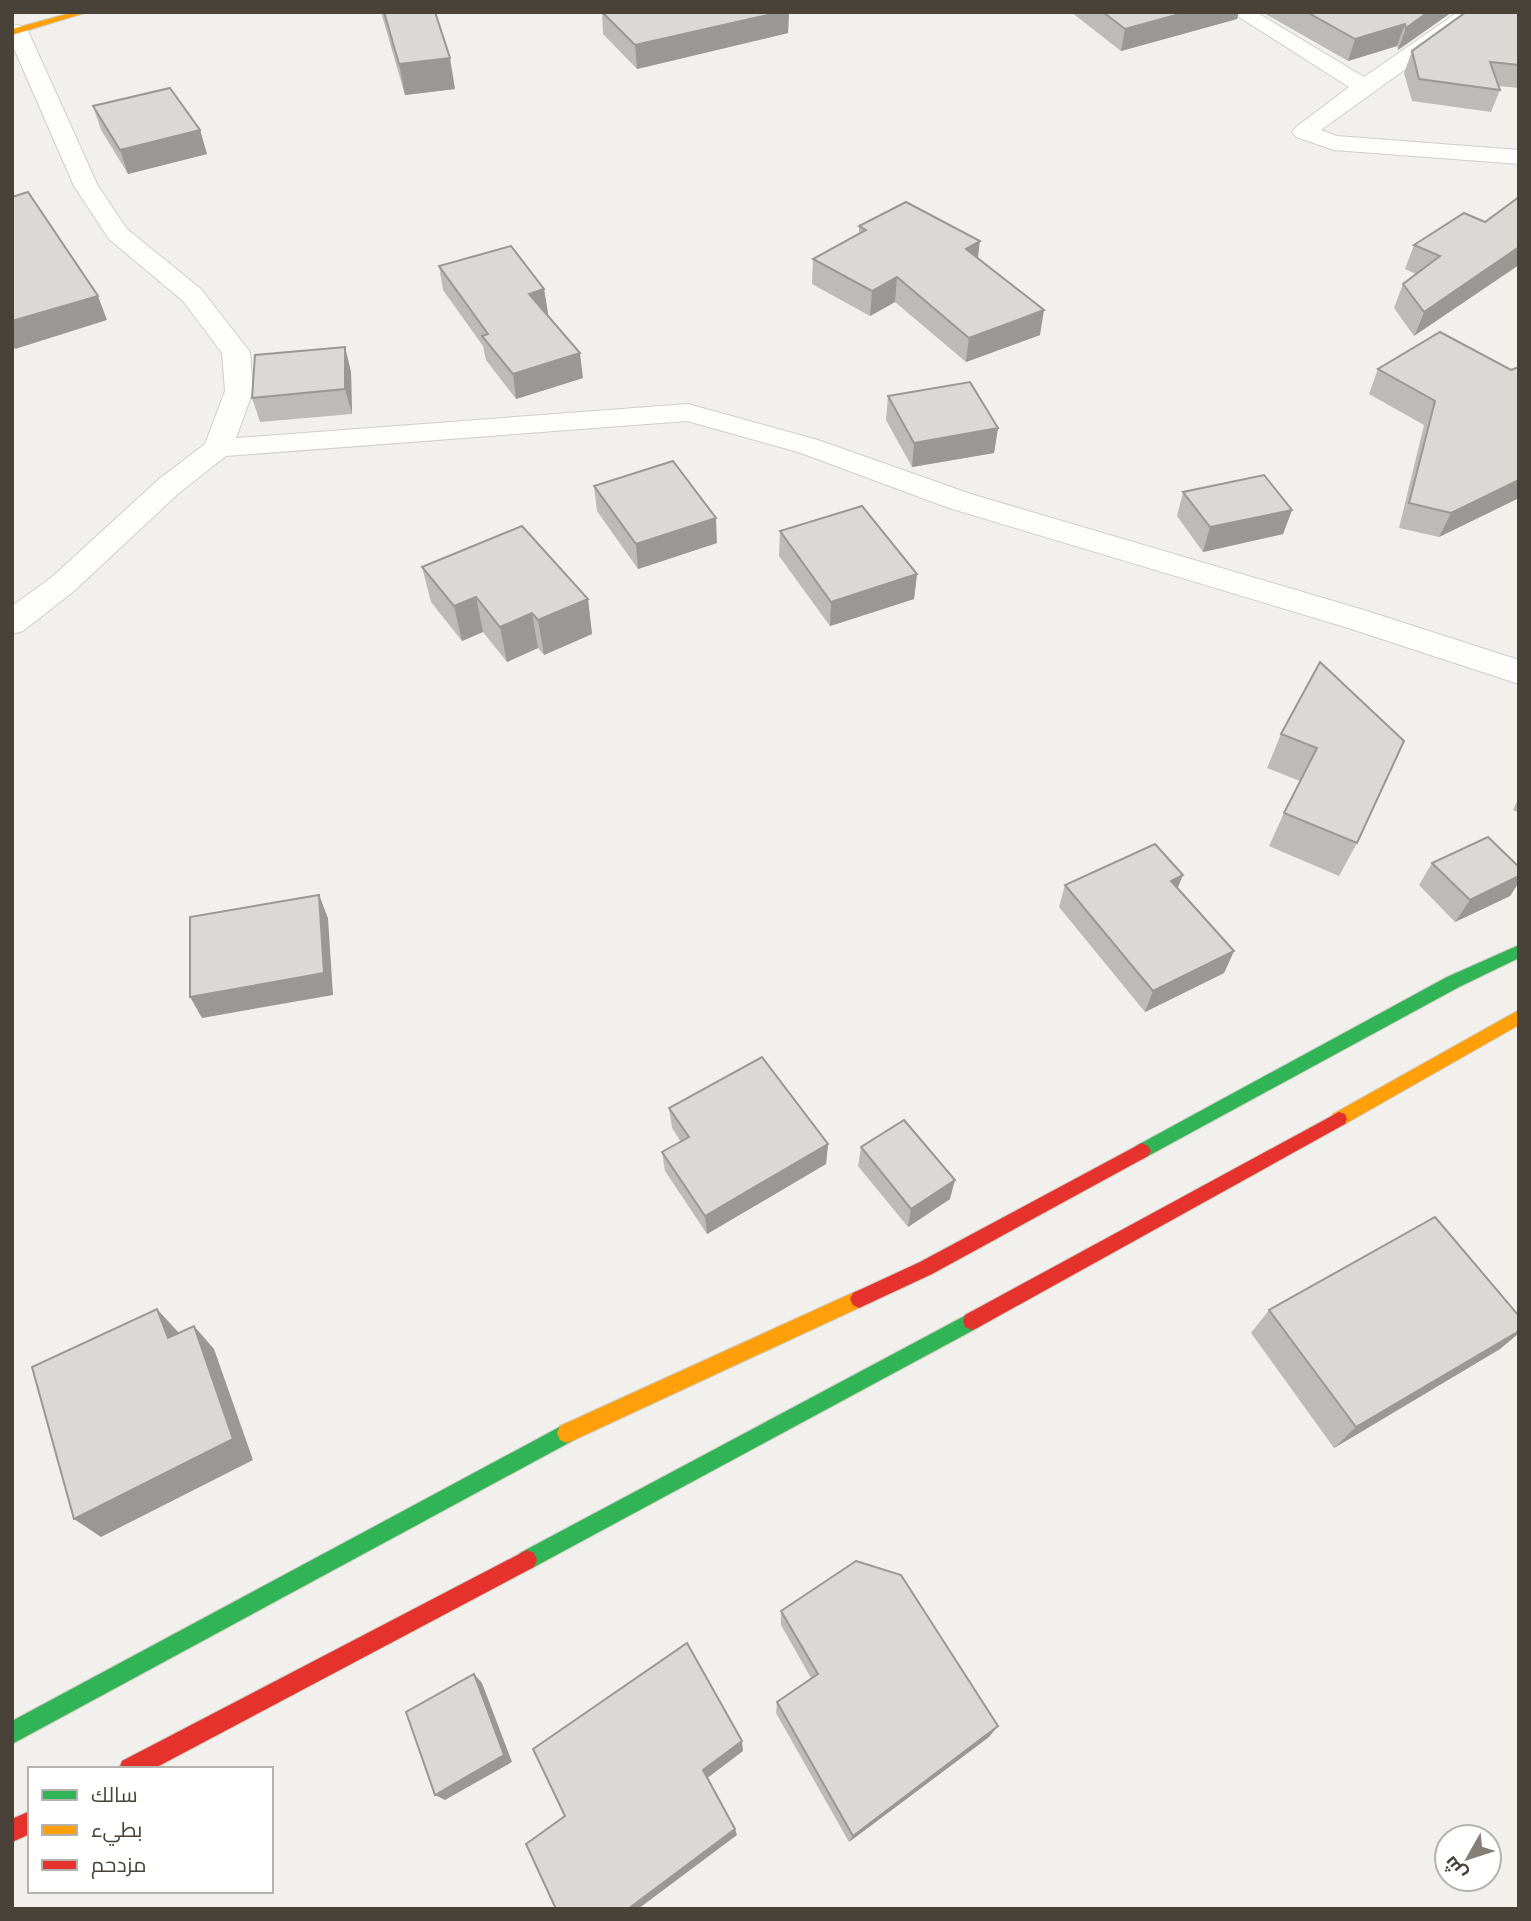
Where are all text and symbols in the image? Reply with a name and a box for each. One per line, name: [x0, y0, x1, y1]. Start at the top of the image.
legend: [28, 1767, 273, 1893]
text: سالك: [91, 1781, 138, 1808]
text: بطيء: [91, 1816, 142, 1846]
north arrow: [1433, 1823, 1503, 1893]
text: مزدحم: [91, 1851, 146, 1879]
text: ش: [1438, 1852, 1472, 1886]

